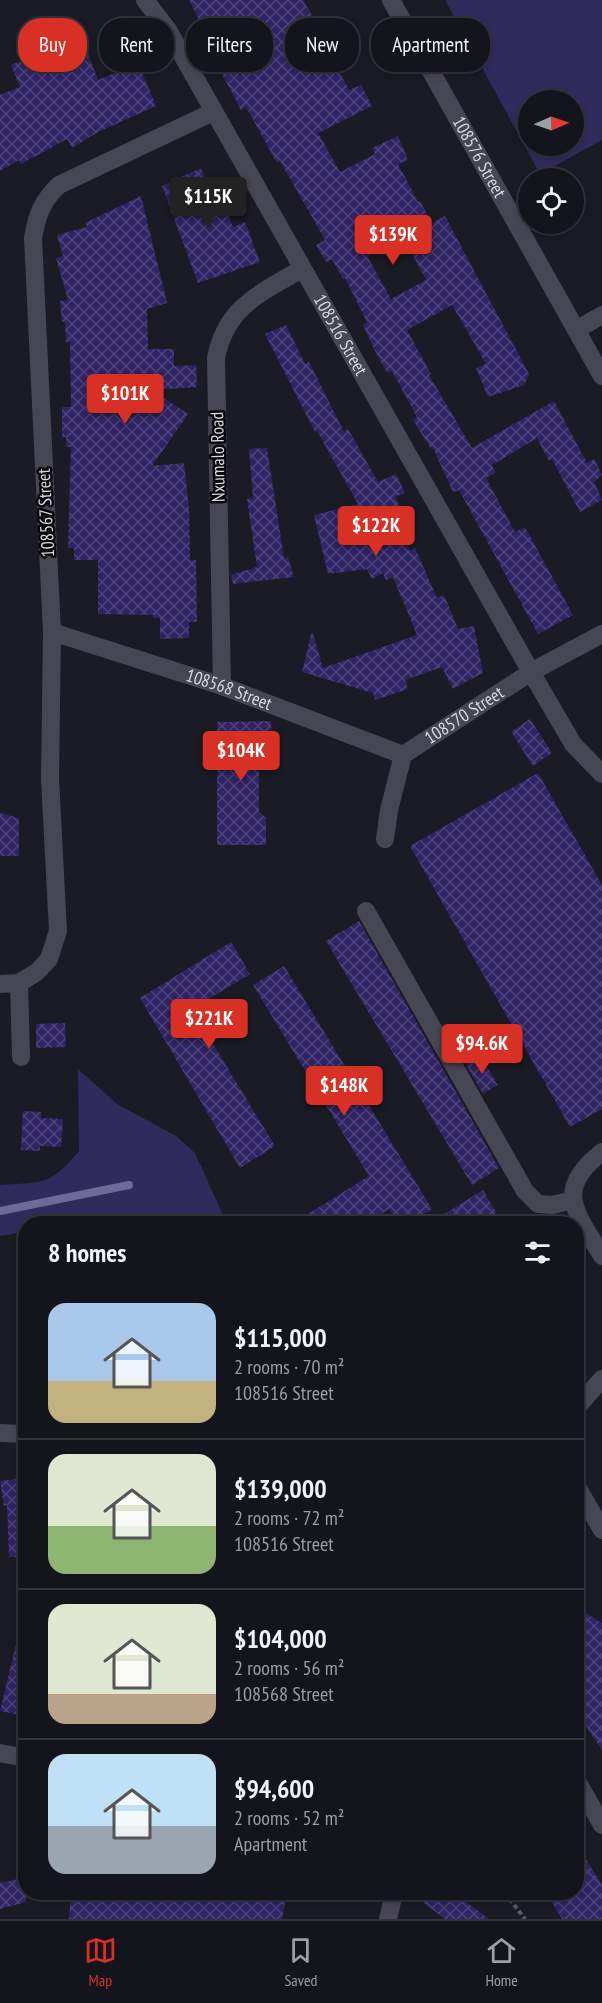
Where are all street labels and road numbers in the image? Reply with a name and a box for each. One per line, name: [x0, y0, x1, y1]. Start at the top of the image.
street label: 108576 Street: [448, 112, 512, 202]
street label: 108516 Street: [309, 290, 373, 379]
street label: Nxumalo Road: [205, 412, 230, 502]
street label: 108567 Street: [32, 468, 59, 558]
street label: 108568 Street: [183, 663, 275, 715]
street label: 108570 Street: [420, 681, 508, 749]

